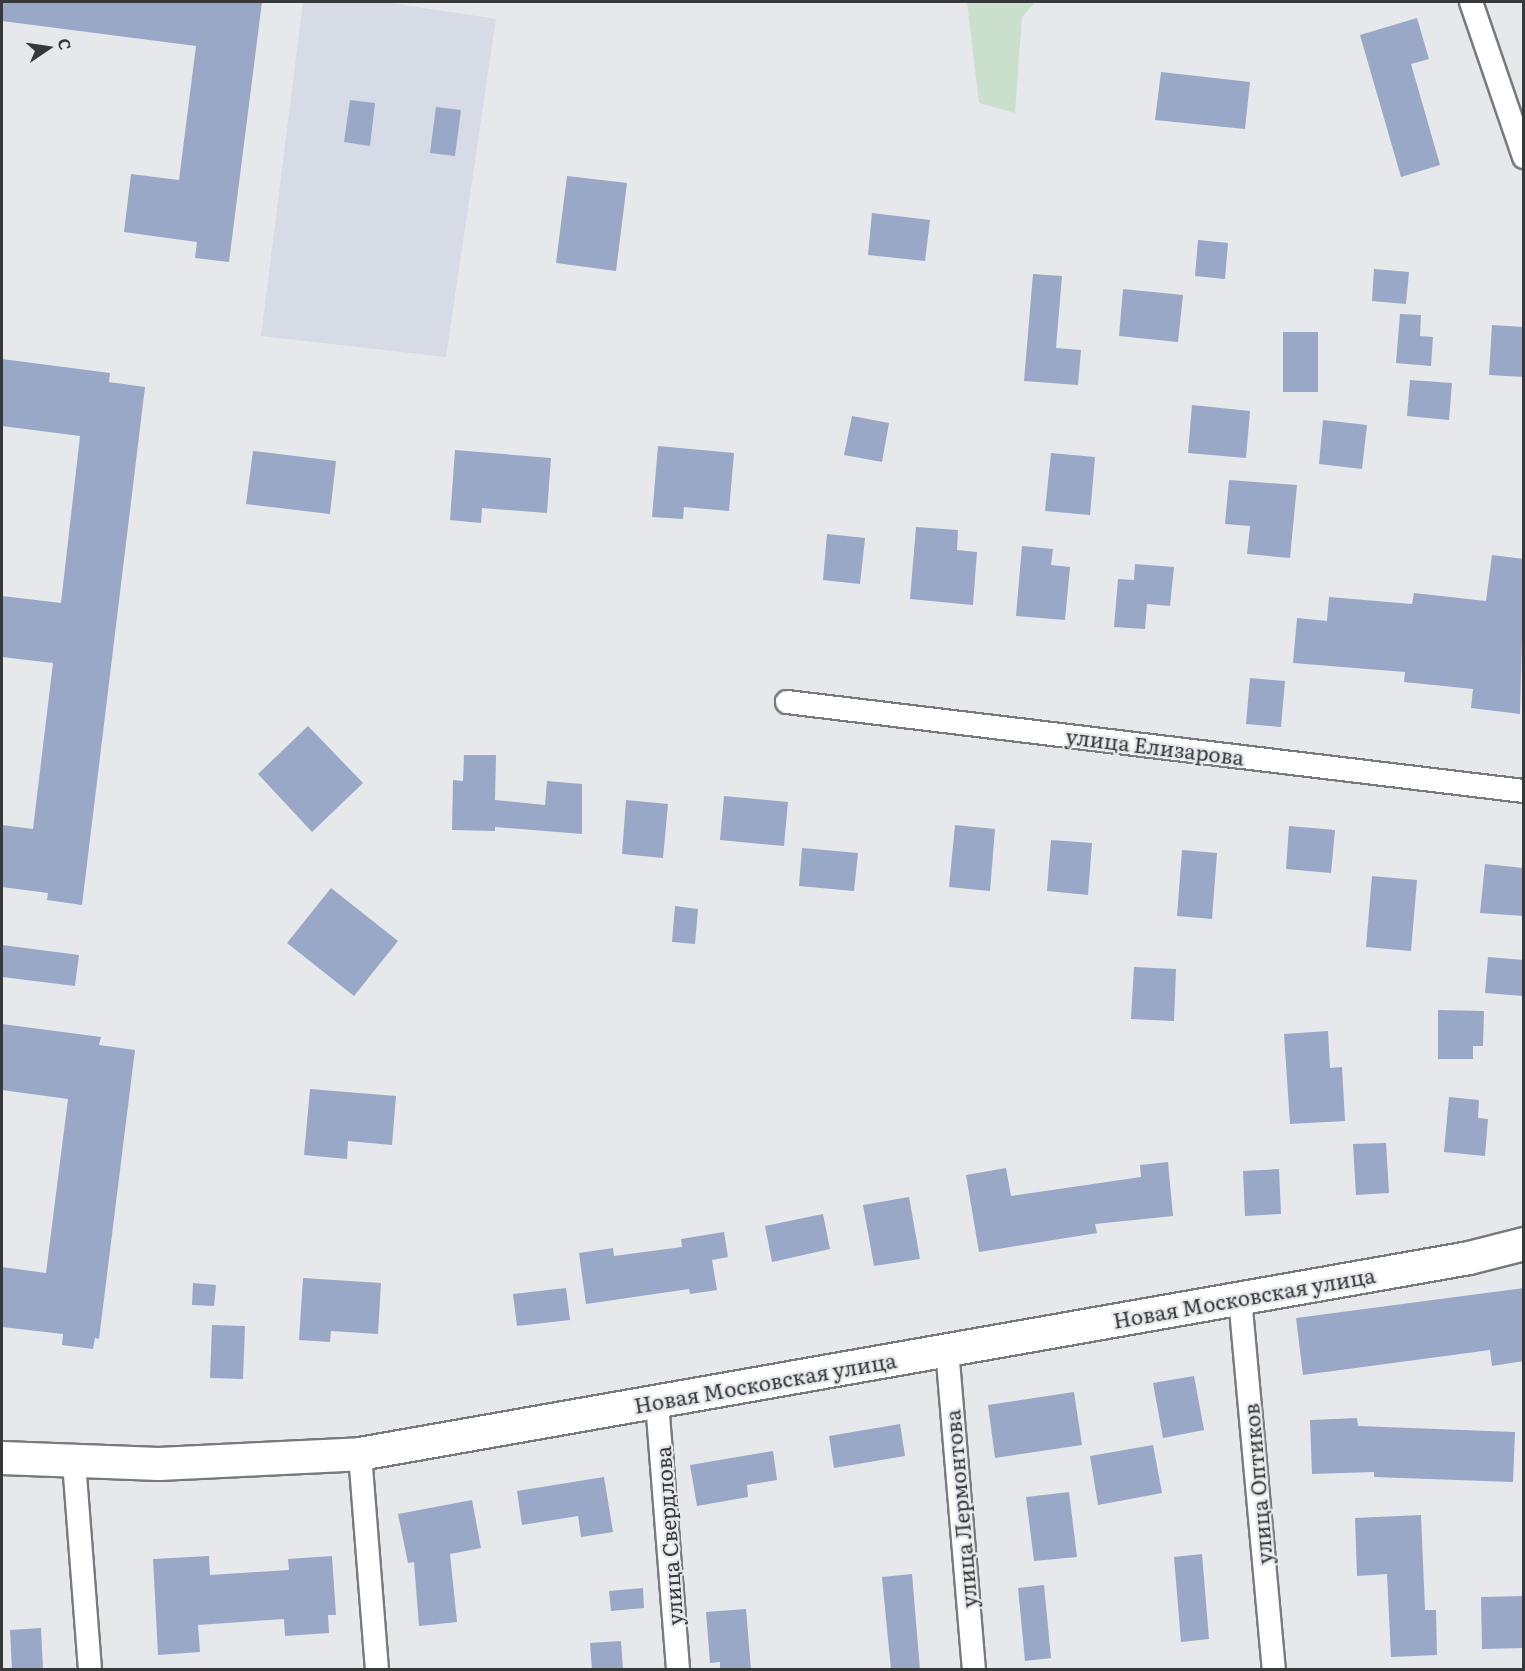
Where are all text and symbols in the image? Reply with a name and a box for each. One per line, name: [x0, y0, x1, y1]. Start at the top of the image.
north arrow: [18, 18, 78, 78]
text: С: [53, 36, 79, 52]
street label: улица Елизарова: [1064, 723, 1246, 769]
street label: Новая Московская улица: [1111, 1262, 1377, 1332]
street label: Новая Московская улица: [632, 1347, 898, 1417]
street label: улица Оптиков: [1237, 1402, 1277, 1566]
street label: улица Лермонтова: [939, 1409, 981, 1609]
street label: улица Свердлова: [649, 1445, 687, 1627]

